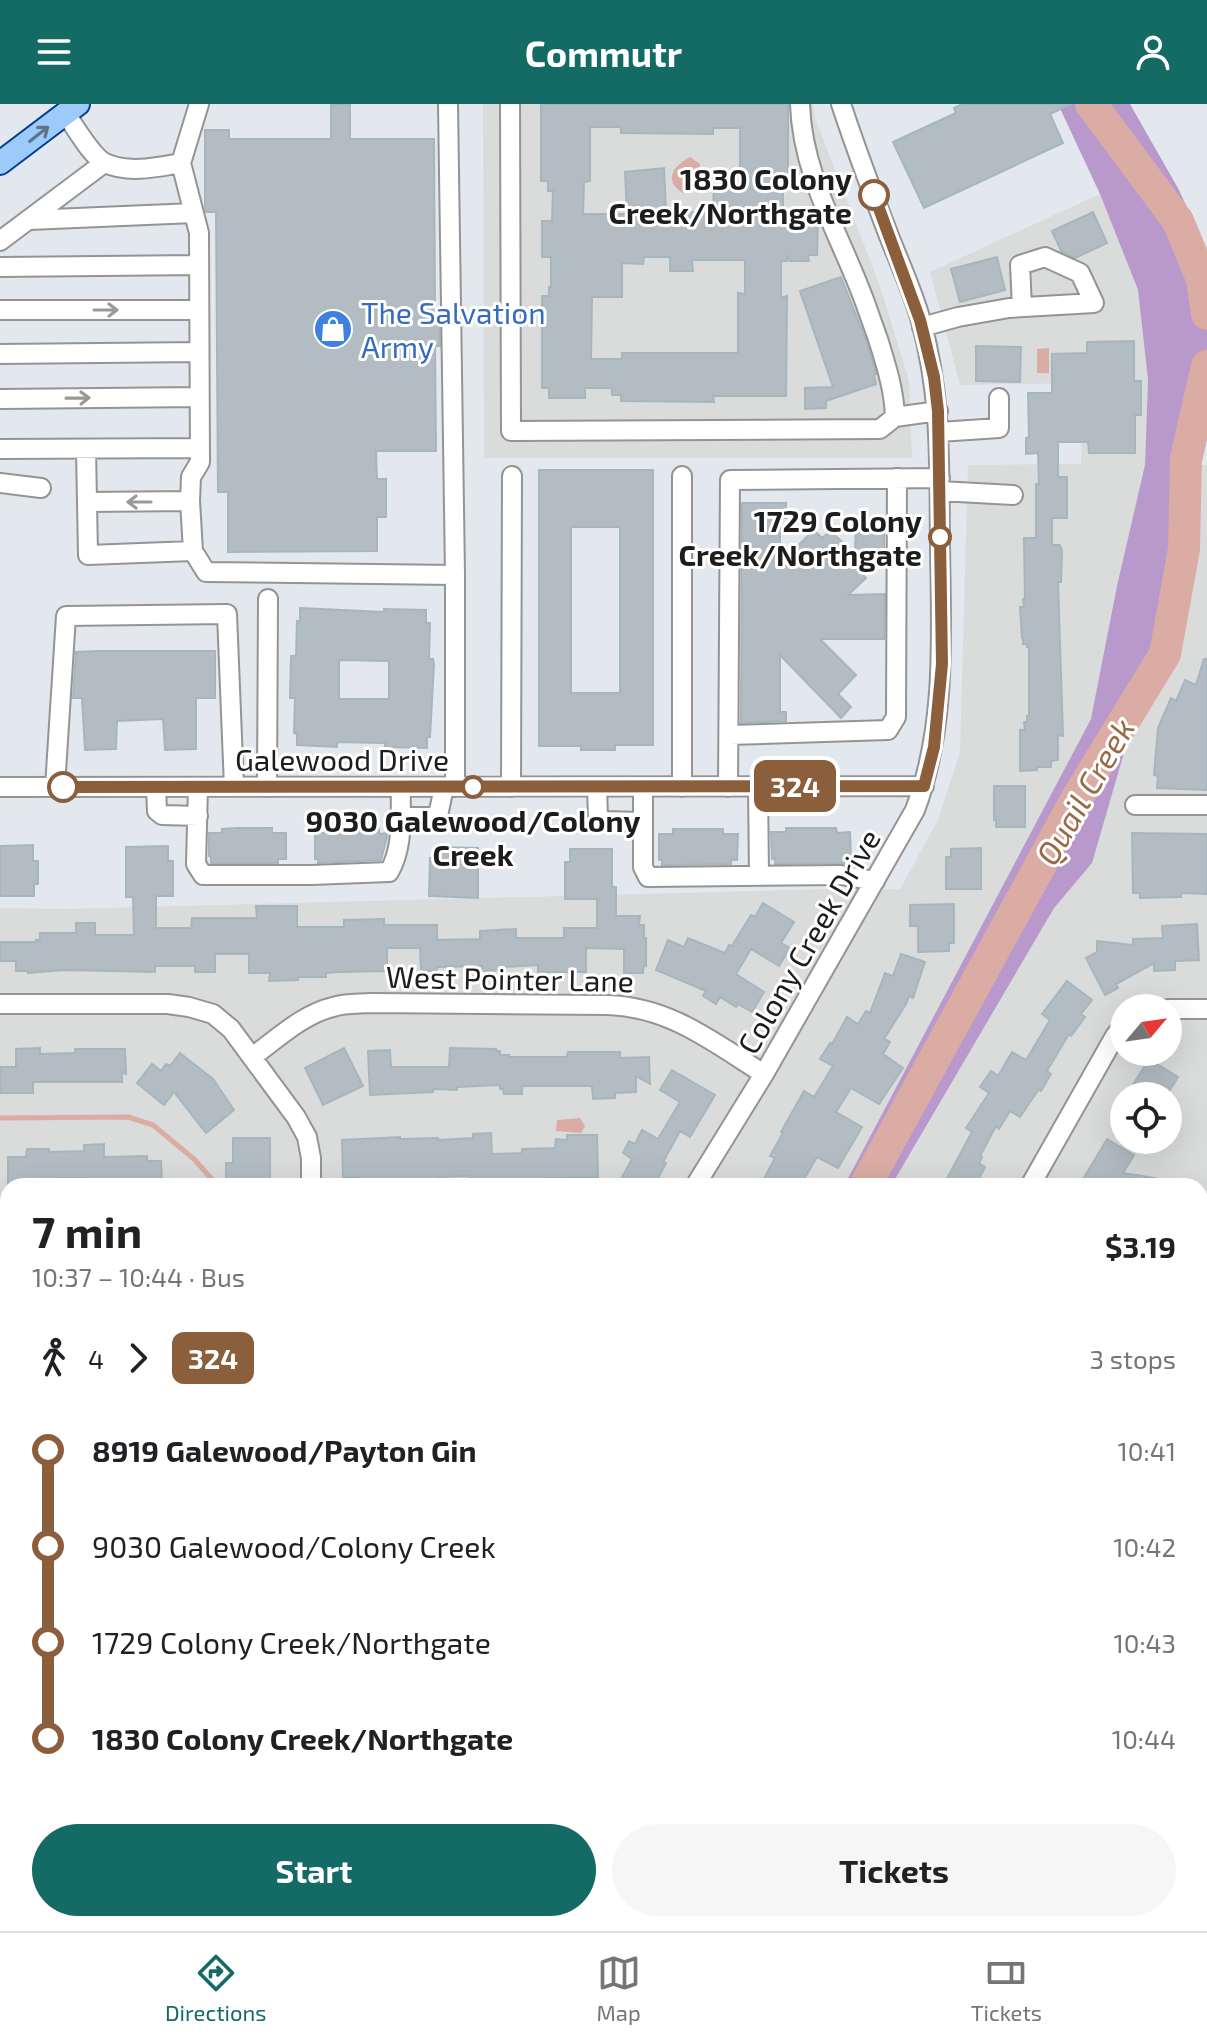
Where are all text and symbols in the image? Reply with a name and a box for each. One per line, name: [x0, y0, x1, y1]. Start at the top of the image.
icon: menu: [32, 30, 76, 74]
icon: person: [1131, 30, 1175, 74]
text: Commutr: [525, 31, 682, 74]
one-way arrow: [28, 125, 49, 142]
place label: 1830 Colony Creek/Northgate: [608, 160, 852, 230]
marker: 1830 Colony Creek/Northgate: [859, 180, 889, 210]
place label: The Salvation Army: [361, 294, 546, 364]
one-way arrow: [92, 302, 119, 318]
shop icon: The Salvation Army: [312, 308, 354, 350]
one-way arrow: [64, 390, 91, 406]
one-way arrow: [126, 494, 153, 509]
place label: 1729 Colony Creek/Northgate: [678, 502, 922, 572]
marker: 1729 Colony Creek/Northgate: [929, 526, 951, 548]
water label: Quail Creek: [1027, 711, 1142, 872]
street label: Galewood Drive: [235, 741, 449, 777]
line badge: 324: [749, 760, 841, 812]
text: 324: [770, 769, 820, 803]
unlabelled marker: [48, 772, 78, 802]
marker: 9030 Galewood/Colony Creek: [462, 776, 484, 798]
place label: 9030 Galewood/Colony Creek: [306, 802, 641, 872]
street label: Colony Creek Drive: [729, 822, 887, 1060]
street label: West Pointer Lane: [386, 958, 634, 998]
north arrow: [1110, 994, 1182, 1066]
map controls: [1110, 994, 1182, 1154]
button: locate: [1110, 1082, 1182, 1154]
text: 7 min: [32, 1204, 142, 1257]
text: $3.19: [1105, 1228, 1176, 1264]
text: 10:37 – 10:44 · Bus: [32, 1261, 245, 1292]
icon: walk: [32, 1336, 76, 1380]
icon: forward: [116, 1336, 160, 1380]
text: 324: [188, 1341, 238, 1375]
text: 4: [88, 1343, 104, 1374]
text: 3 stops: [1090, 1343, 1176, 1374]
text: 8919 Galewood/Payton Gin: [92, 1432, 477, 1468]
text: 10:41: [1117, 1435, 1176, 1466]
text: 9030 Galewood/Colony Creek: [92, 1528, 496, 1564]
text: 10:42: [1113, 1531, 1176, 1562]
text: 1729 Colony Creek/Northgate: [92, 1624, 491, 1660]
text: 10:43: [1113, 1627, 1176, 1658]
text: 1830 Colony Creek/Northgate: [92, 1720, 513, 1756]
text: 10:44: [1112, 1723, 1176, 1754]
button: Start: [32, 1824, 596, 1916]
button: Tickets: [612, 1824, 1176, 1916]
tab: Directions: [165, 1951, 266, 2025]
tab: Map: [597, 1951, 641, 2025]
tab: Tickets: [971, 1951, 1042, 2025]

